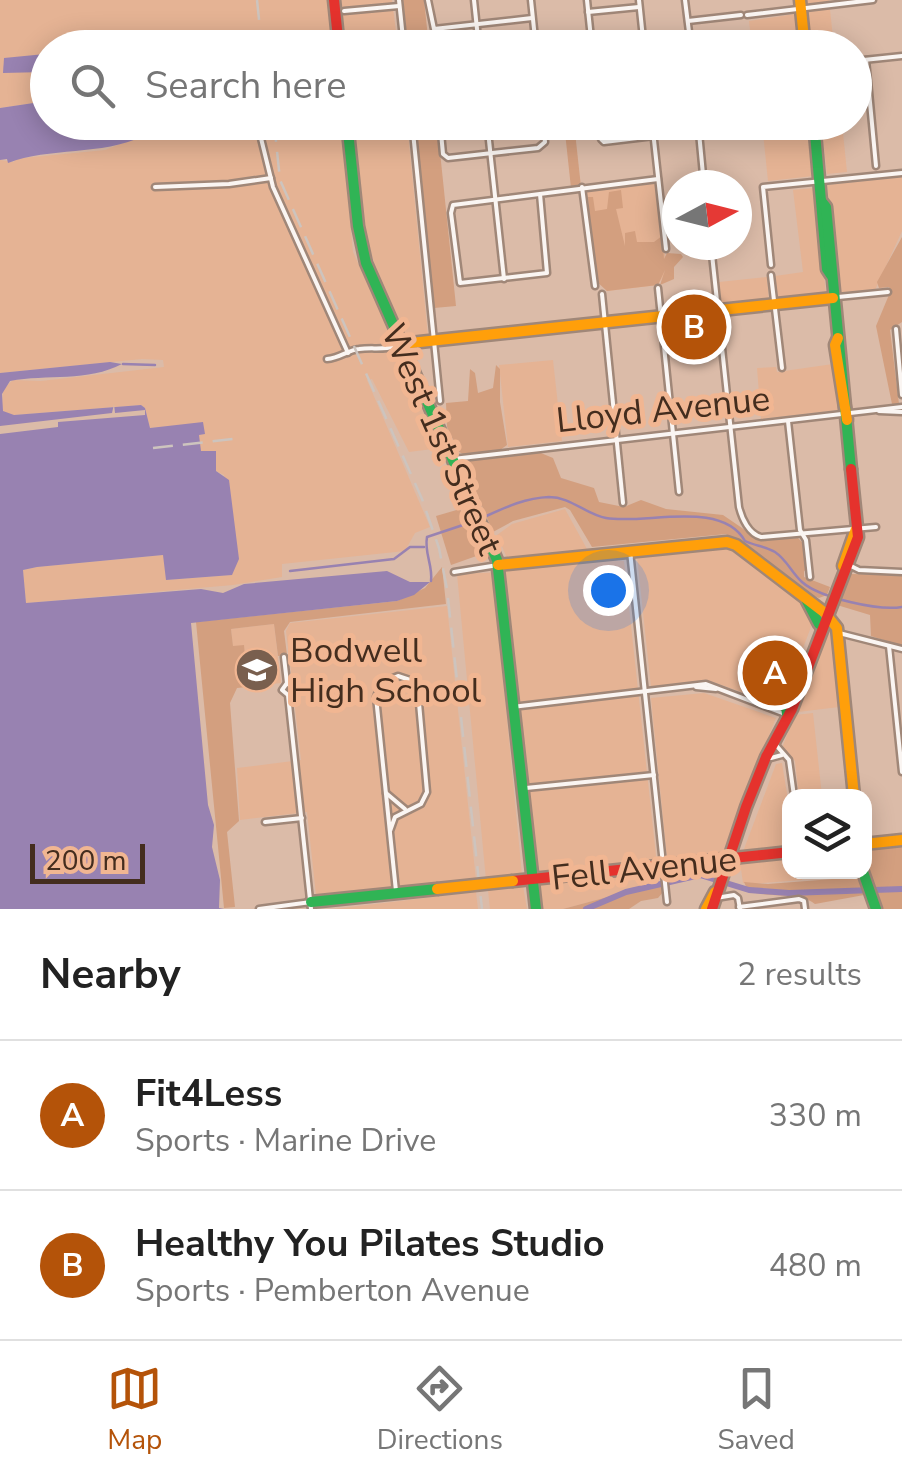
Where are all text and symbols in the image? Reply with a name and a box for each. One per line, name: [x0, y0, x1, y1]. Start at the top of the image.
search box: [30, 30, 872, 140]
icon: search: [65, 58, 120, 113]
text: Search here: [145, 60, 346, 111]
north arrow: [662, 170, 752, 260]
pin: B: [662, 290, 726, 364]
street label: West 1st Street: [370, 317, 514, 562]
street label: Lloyd Avenue: [554, 375, 772, 444]
your location: [583, 565, 634, 616]
place label: Bodwell High School: [290, 627, 482, 714]
pin: A: [742, 636, 808, 710]
school or university icon: Bodwell High School: [234, 647, 280, 693]
map controls: [782, 789, 872, 879]
button: layers: [782, 789, 872, 879]
street label: Fell Avenue: [549, 835, 739, 902]
scale bar: [30, 839, 145, 884]
text: 200 m: [45, 842, 127, 880]
text: Nearby: [40, 946, 181, 1003]
text: 2 results: [737, 953, 862, 996]
text: Fit4Less: [135, 1068, 282, 1119]
text: A: [61, 1094, 84, 1137]
text: 330 m: [769, 1094, 862, 1137]
text: Sports · Marine Drive: [135, 1119, 436, 1162]
text: Healthy You Pilates Studio: [135, 1218, 605, 1269]
text: B: [61, 1244, 84, 1287]
text: 480 m: [769, 1244, 862, 1287]
text: Sports · Pemberton Avenue: [135, 1269, 530, 1312]
tab: Map: [107, 1361, 162, 1459]
tab: Directions: [377, 1361, 503, 1459]
tab: Saved: [717, 1361, 795, 1459]

